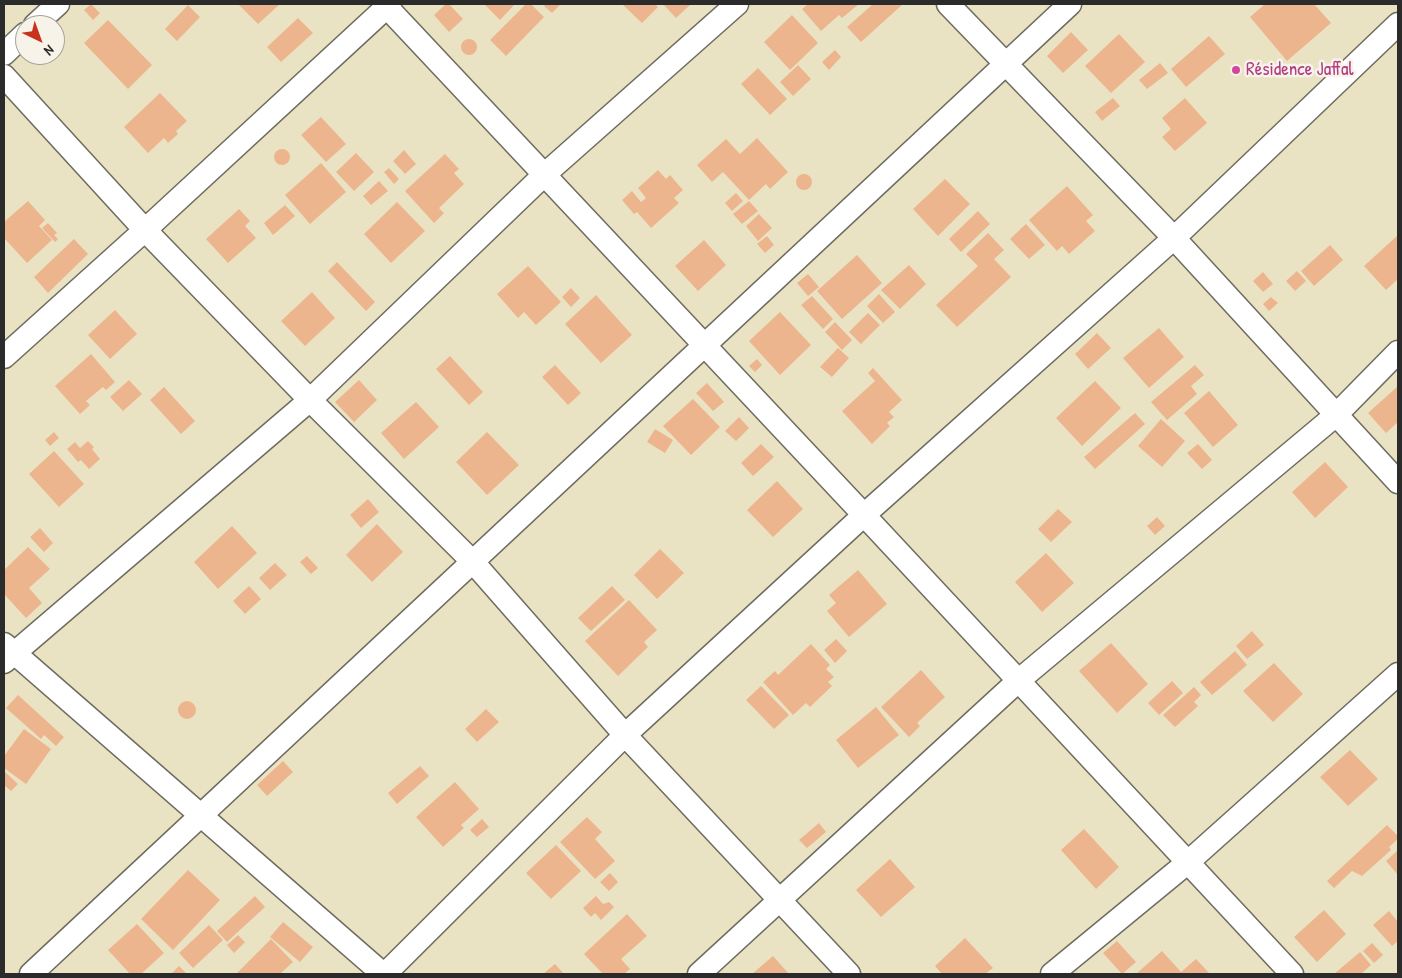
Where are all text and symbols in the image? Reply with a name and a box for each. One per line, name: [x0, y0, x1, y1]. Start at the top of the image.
north arrow: [15, 15, 65, 65]
text: N: [41, 41, 59, 60]
place label: Résidence Jaffal: [1246, 59, 1354, 81]
marker: Résidence Jaffal: [1230, 64, 1242, 76]

